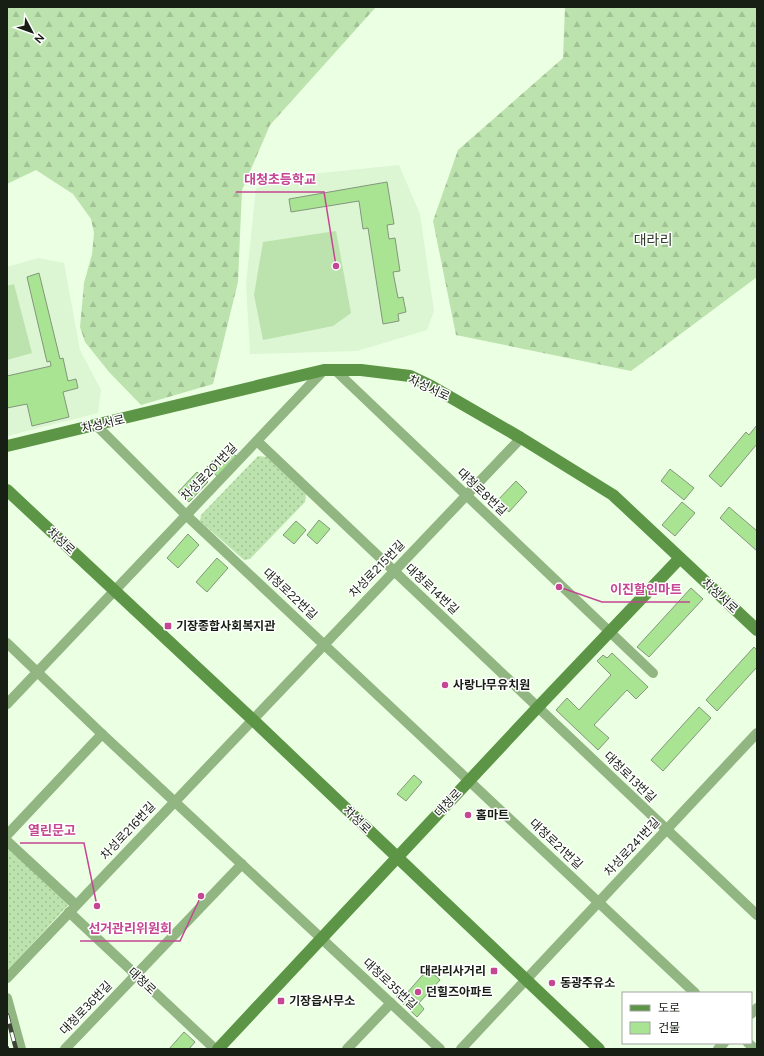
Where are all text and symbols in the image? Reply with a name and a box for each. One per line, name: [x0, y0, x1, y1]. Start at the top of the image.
north arrow: [12, 12, 52, 52]
text: N: [31, 31, 47, 46]
callout: 대청초등학교: [236, 167, 324, 192]
text: 대청초등학교: [244, 172, 316, 187]
district label: 대라리: [634, 232, 672, 249]
street label: 차성서로: [406, 372, 452, 404]
street label: 차성서로: [80, 412, 126, 436]
street label: 차성로201번길: [178, 440, 240, 504]
street label: 대청로8번길: [454, 466, 510, 518]
street label: 차성로: [44, 525, 78, 557]
street label: 차성로215번길: [346, 538, 408, 600]
street label: 대청로14번길: [403, 561, 461, 617]
street label: 대청로22번길: [260, 565, 320, 623]
street label: 차성서로: [699, 576, 741, 616]
callout: 이진할인마트: [602, 577, 690, 602]
text: 이진할인마트: [610, 582, 682, 597]
place label: 기장종합사회복지관: [176, 619, 275, 633]
marker: 기장종합사회복지관: [163, 621, 173, 631]
place label: 사랑나무유치원: [453, 678, 530, 692]
marker: 사랑나무유치원: [440, 680, 450, 690]
street label: 대청로13번길: [601, 749, 659, 805]
street label: 대청로: [432, 786, 464, 820]
street label: 차성로216번길: [98, 799, 158, 863]
street label: 차성로: [340, 803, 374, 837]
place label: 홈마트: [476, 808, 509, 822]
marker: 홈마트: [463, 810, 473, 820]
street label: 차성로241번길: [602, 815, 662, 879]
street label: 대청로21번길: [527, 816, 585, 872]
callout: 열린문고: [20, 818, 84, 843]
text: 열린문고: [28, 823, 76, 838]
callout: 선거관리위원회: [80, 916, 180, 941]
text: 선거관리위원회: [88, 921, 172, 936]
street label: 대청로35번길: [360, 955, 420, 1013]
place label: 대라리사거리: [420, 964, 486, 978]
street label: 대청로: [125, 965, 159, 997]
marker: 대라리사거리: [489, 966, 499, 976]
place label: 동광주유소: [560, 976, 615, 990]
street label: 대청로36번길: [57, 978, 115, 1038]
marker: 동광주유소: [547, 978, 557, 988]
place label: 던힐즈아파트: [426, 985, 492, 999]
marker: 던힐즈아파트: [413, 987, 423, 997]
legend: [622, 992, 752, 1044]
place label: 기장읍사무소: [289, 994, 355, 1008]
marker: 기장읍사무소: [276, 996, 286, 1006]
text: 도로: [658, 1001, 680, 1015]
text: 건물: [658, 1021, 680, 1035]

